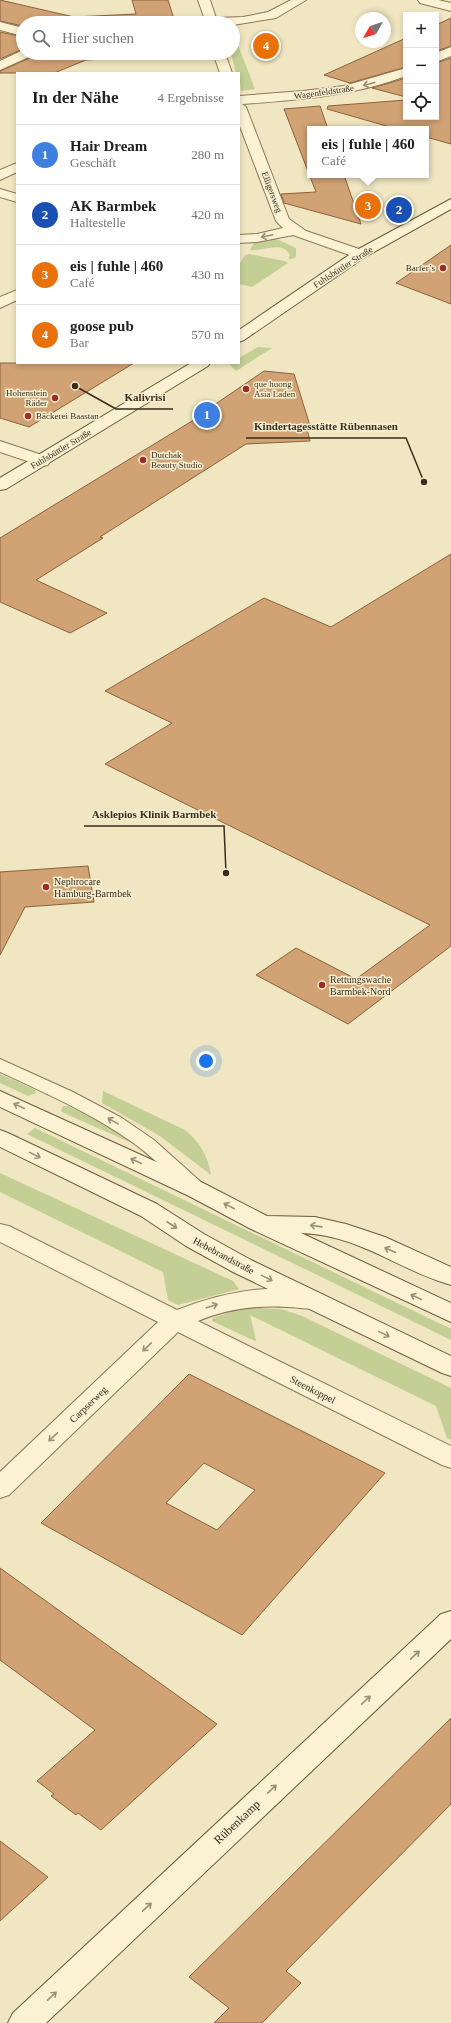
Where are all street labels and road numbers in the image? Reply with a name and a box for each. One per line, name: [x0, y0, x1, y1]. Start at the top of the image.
street label: Wagenfeldstraße: [293, 83, 355, 101]
street label: Elligersweg: [260, 170, 285, 214]
street label: Fuhlsbüttler Straße: [311, 244, 375, 290]
street label: Fuhlsbüttler Straße: [29, 427, 93, 471]
street label: Hebebrandstraße: [191, 1235, 257, 1276]
street label: Steenkoppel: [288, 1373, 337, 1406]
street label: Carpserweg: [67, 1384, 109, 1425]
street label: Rübenkamp: [211, 1797, 263, 1847]

